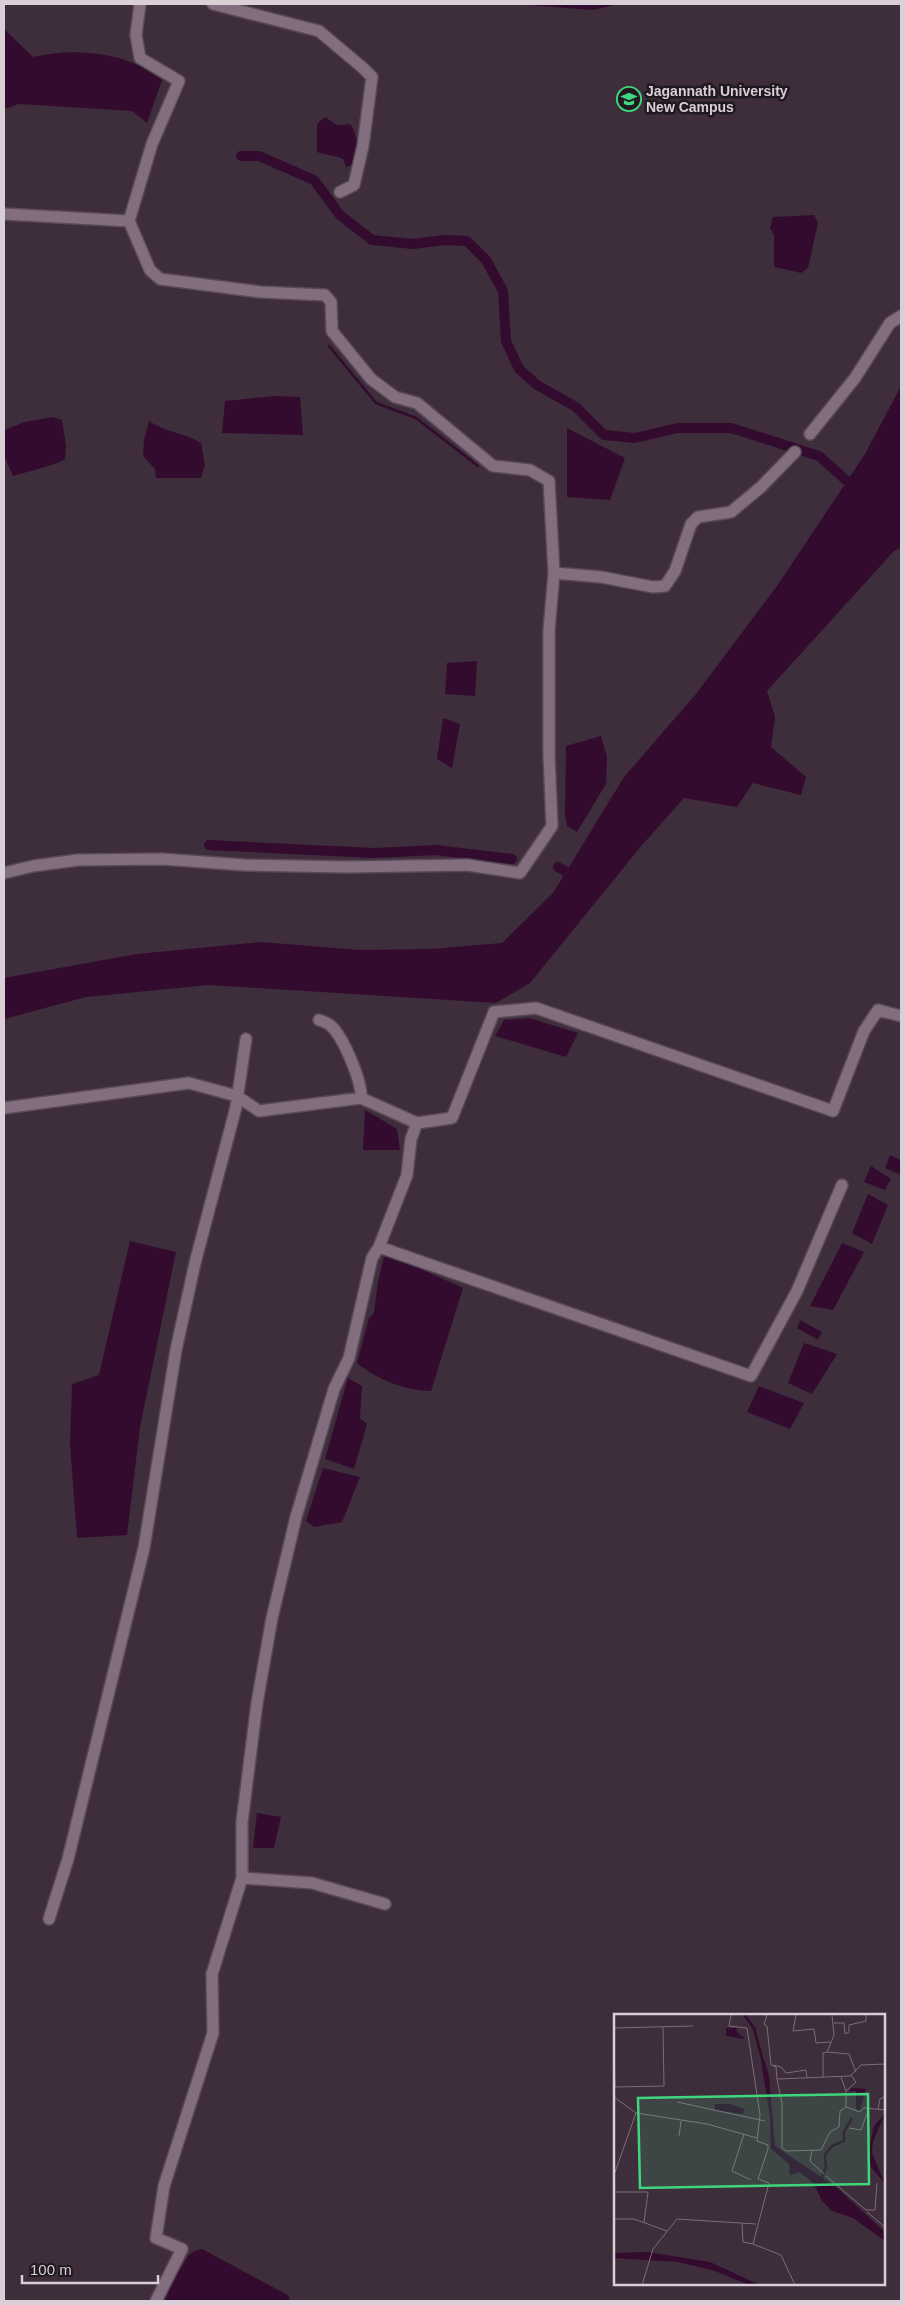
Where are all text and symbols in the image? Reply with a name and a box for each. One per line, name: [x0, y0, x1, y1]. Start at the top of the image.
place label: Jagannath University New Campus: [646, 83, 788, 115]
school or university icon: Jagannath University New Campus: [616, 86, 642, 112]
inset map: [614, 2014, 885, 2285]
scale bar: [22, 2252, 159, 2284]
text: 100 m: [30, 2261, 72, 2278]

